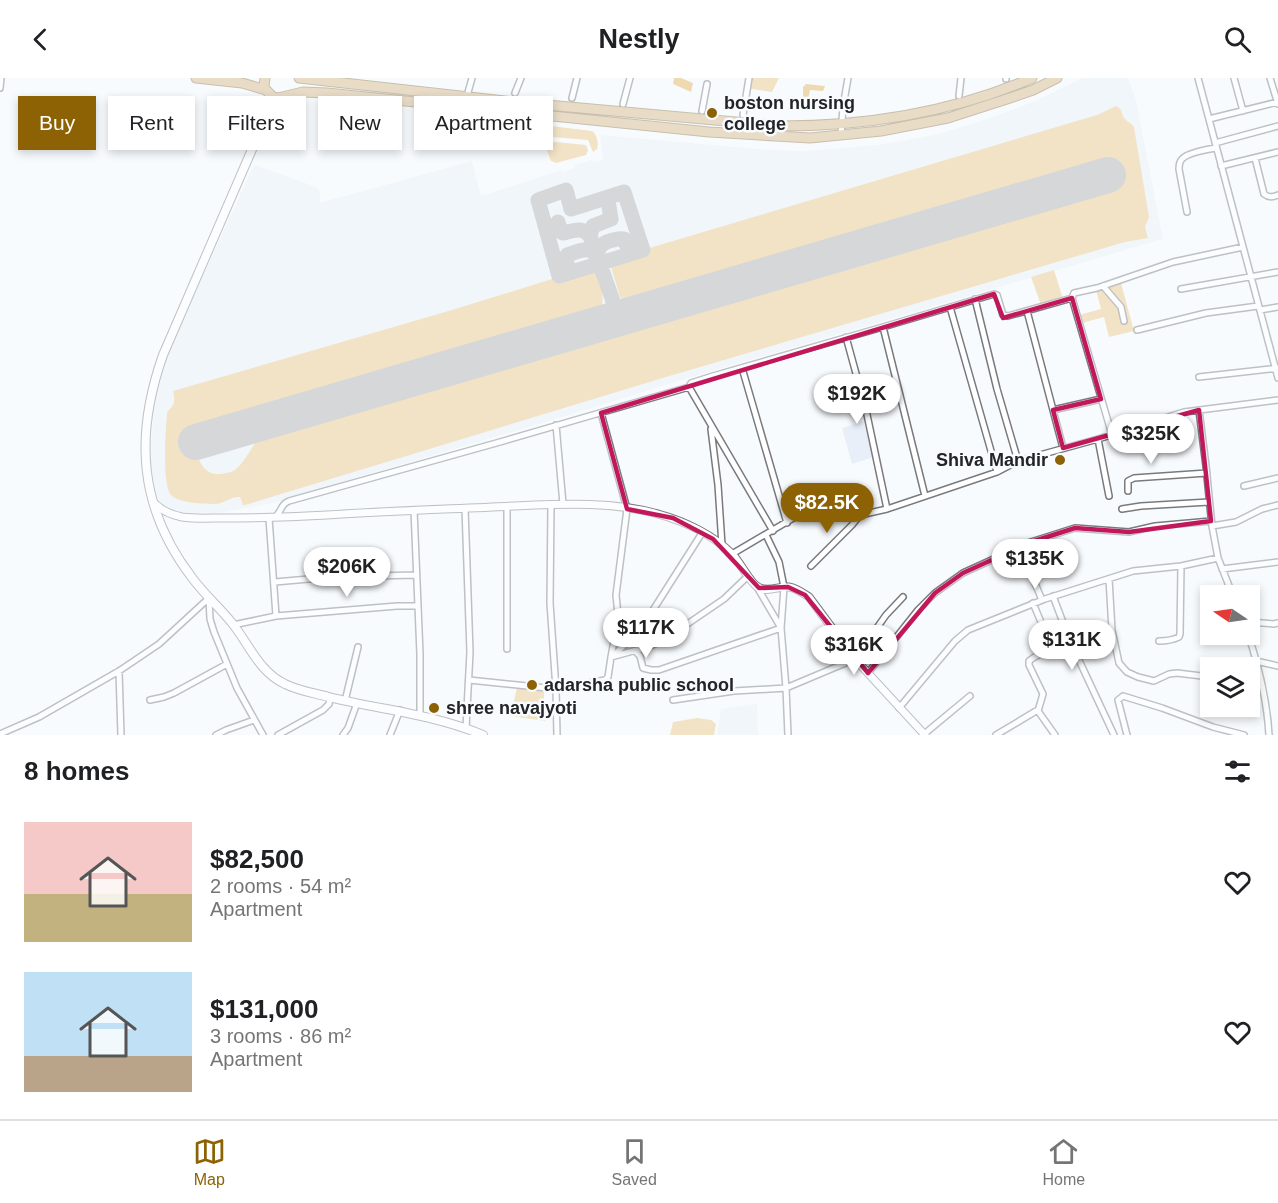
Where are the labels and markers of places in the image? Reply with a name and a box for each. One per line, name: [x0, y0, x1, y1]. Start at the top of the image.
place label: boston nursing college: [724, 93, 855, 134]
marker: boston nursing college: [705, 106, 719, 120]
pin: $192K: [815, 374, 899, 425]
pin: $325K: [1109, 414, 1193, 465]
place label: Shiva Mandir: [936, 450, 1048, 470]
marker: Shiva Mandir: [1053, 453, 1067, 467]
pin: $82.5K: [778, 483, 876, 534]
pin: $135K: [993, 539, 1077, 590]
pin: $206K: [305, 547, 389, 598]
pin: $117K: [604, 608, 688, 659]
pin: $131K: [1030, 620, 1114, 671]
pin: $316K: [812, 625, 896, 676]
place label: adarsha public school: [544, 675, 734, 695]
marker: adarsha public school: [525, 678, 539, 692]
place label: shree navajyoti: [446, 698, 577, 718]
marker: shree navajyoti: [427, 701, 441, 715]

